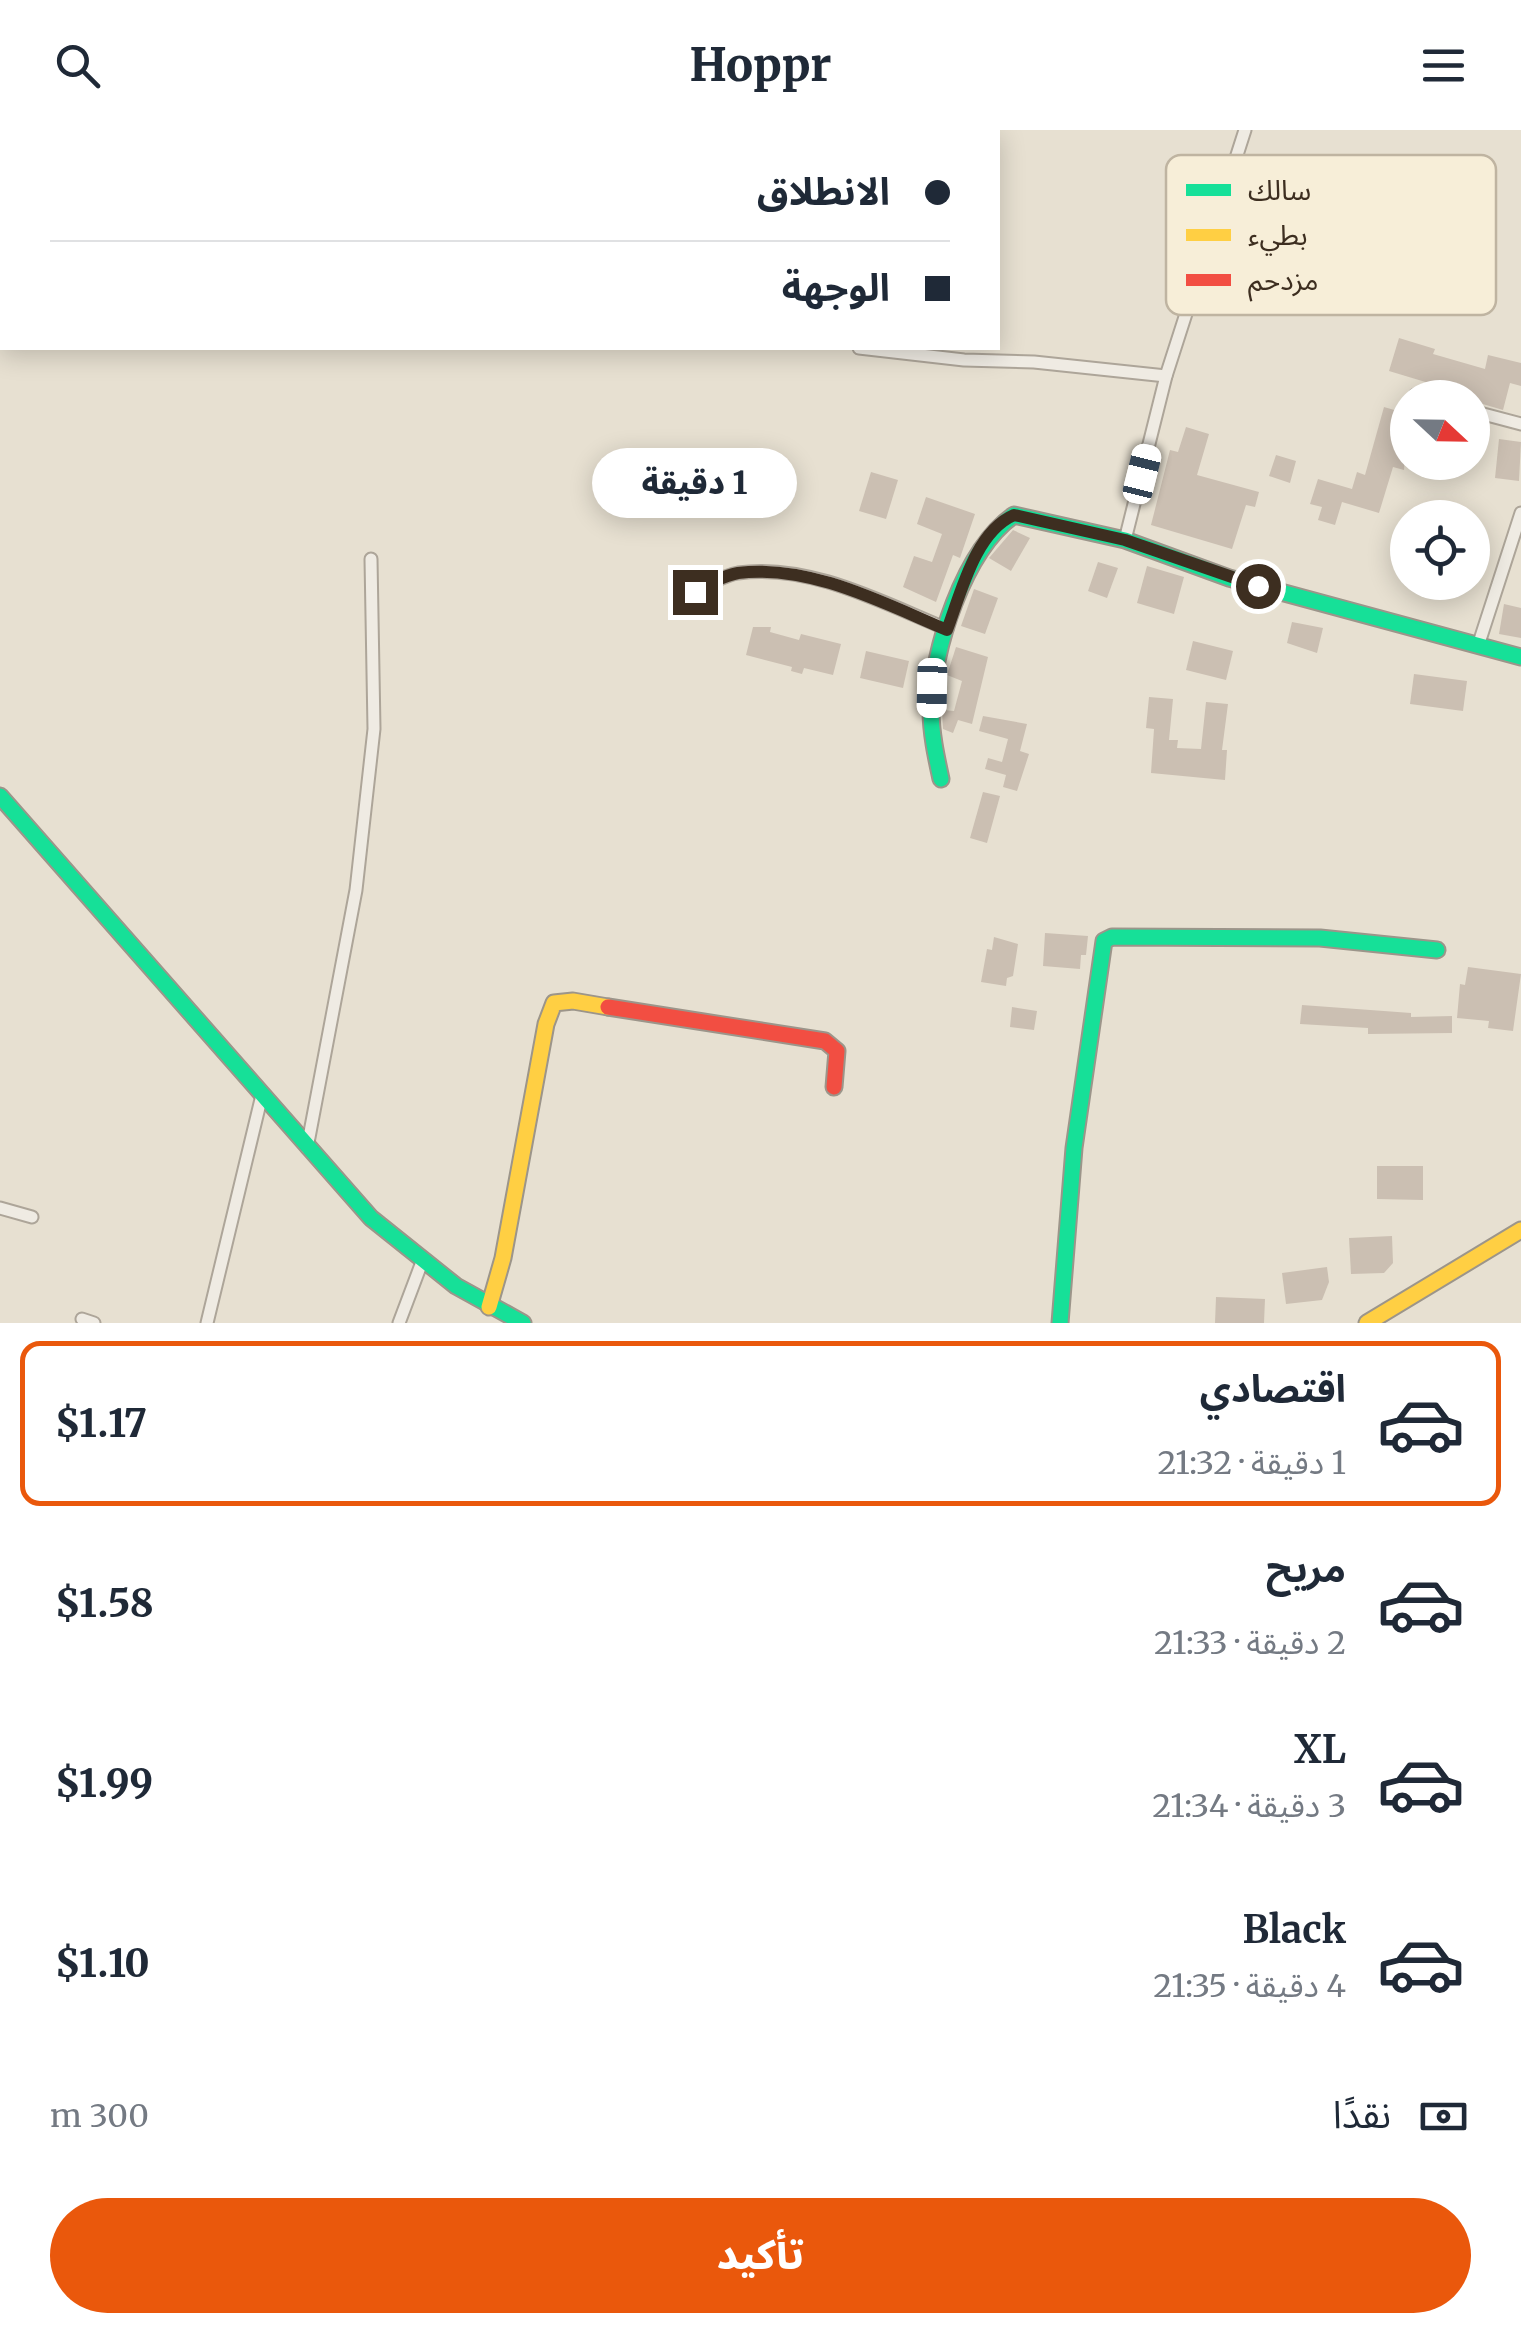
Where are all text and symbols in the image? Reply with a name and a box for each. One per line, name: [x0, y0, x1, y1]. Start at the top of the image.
text: Hoppr: [690, 37, 832, 93]
icon: search: [50, 38, 105, 93]
icon: menu: [1416, 38, 1471, 93]
legend: [1166, 155, 1496, 315]
text: الانطلاق: [757, 168, 890, 215]
text: سالك: [1248, 172, 1311, 208]
text: بطيء: [1248, 217, 1308, 256]
text: مزدحم: [1248, 262, 1319, 302]
text: الوجهة: [782, 264, 890, 311]
north arrow: [1390, 380, 1490, 480]
map controls: [1390, 380, 1490, 600]
car: [1120, 441, 1164, 507]
callout: 1 دقيقة: [592, 447, 798, 517]
text: 1 دقيقة: [641, 463, 748, 503]
button: locate: [1390, 500, 1490, 600]
route start: [1236, 564, 1281, 609]
route end: [673, 570, 718, 615]
car: [916, 658, 948, 718]
text: اقتصادي: [1200, 1365, 1346, 1412]
icon: car: [1376, 1379, 1466, 1469]
text: $1.17: [55, 1400, 147, 1447]
text: 1 دقيقة · 21:32: [1157, 1443, 1346, 1483]
text: مريح: [1266, 1545, 1346, 1592]
icon: car: [1376, 1559, 1466, 1649]
text: $1.58: [55, 1580, 154, 1627]
text: 2 دقيقة · 21:33: [1154, 1623, 1346, 1663]
text: XL: [1294, 1726, 1346, 1773]
icon: car: [1376, 1739, 1466, 1829]
text: $1.99: [55, 1760, 153, 1807]
text: 3 دقيقة · 21:34: [1152, 1786, 1346, 1826]
text: Black: [1242, 1906, 1346, 1953]
icon: car: [1376, 1919, 1466, 2009]
text: $1.10: [55, 1940, 150, 1987]
text: 4 دقيقة · 21:35: [1153, 1966, 1346, 2006]
icon: cash: [1416, 2089, 1471, 2144]
text: نقدًا: [1333, 2091, 1391, 2138]
text: 300 m: [50, 2096, 149, 2136]
button: تأكيد: [50, 2198, 1471, 2313]

